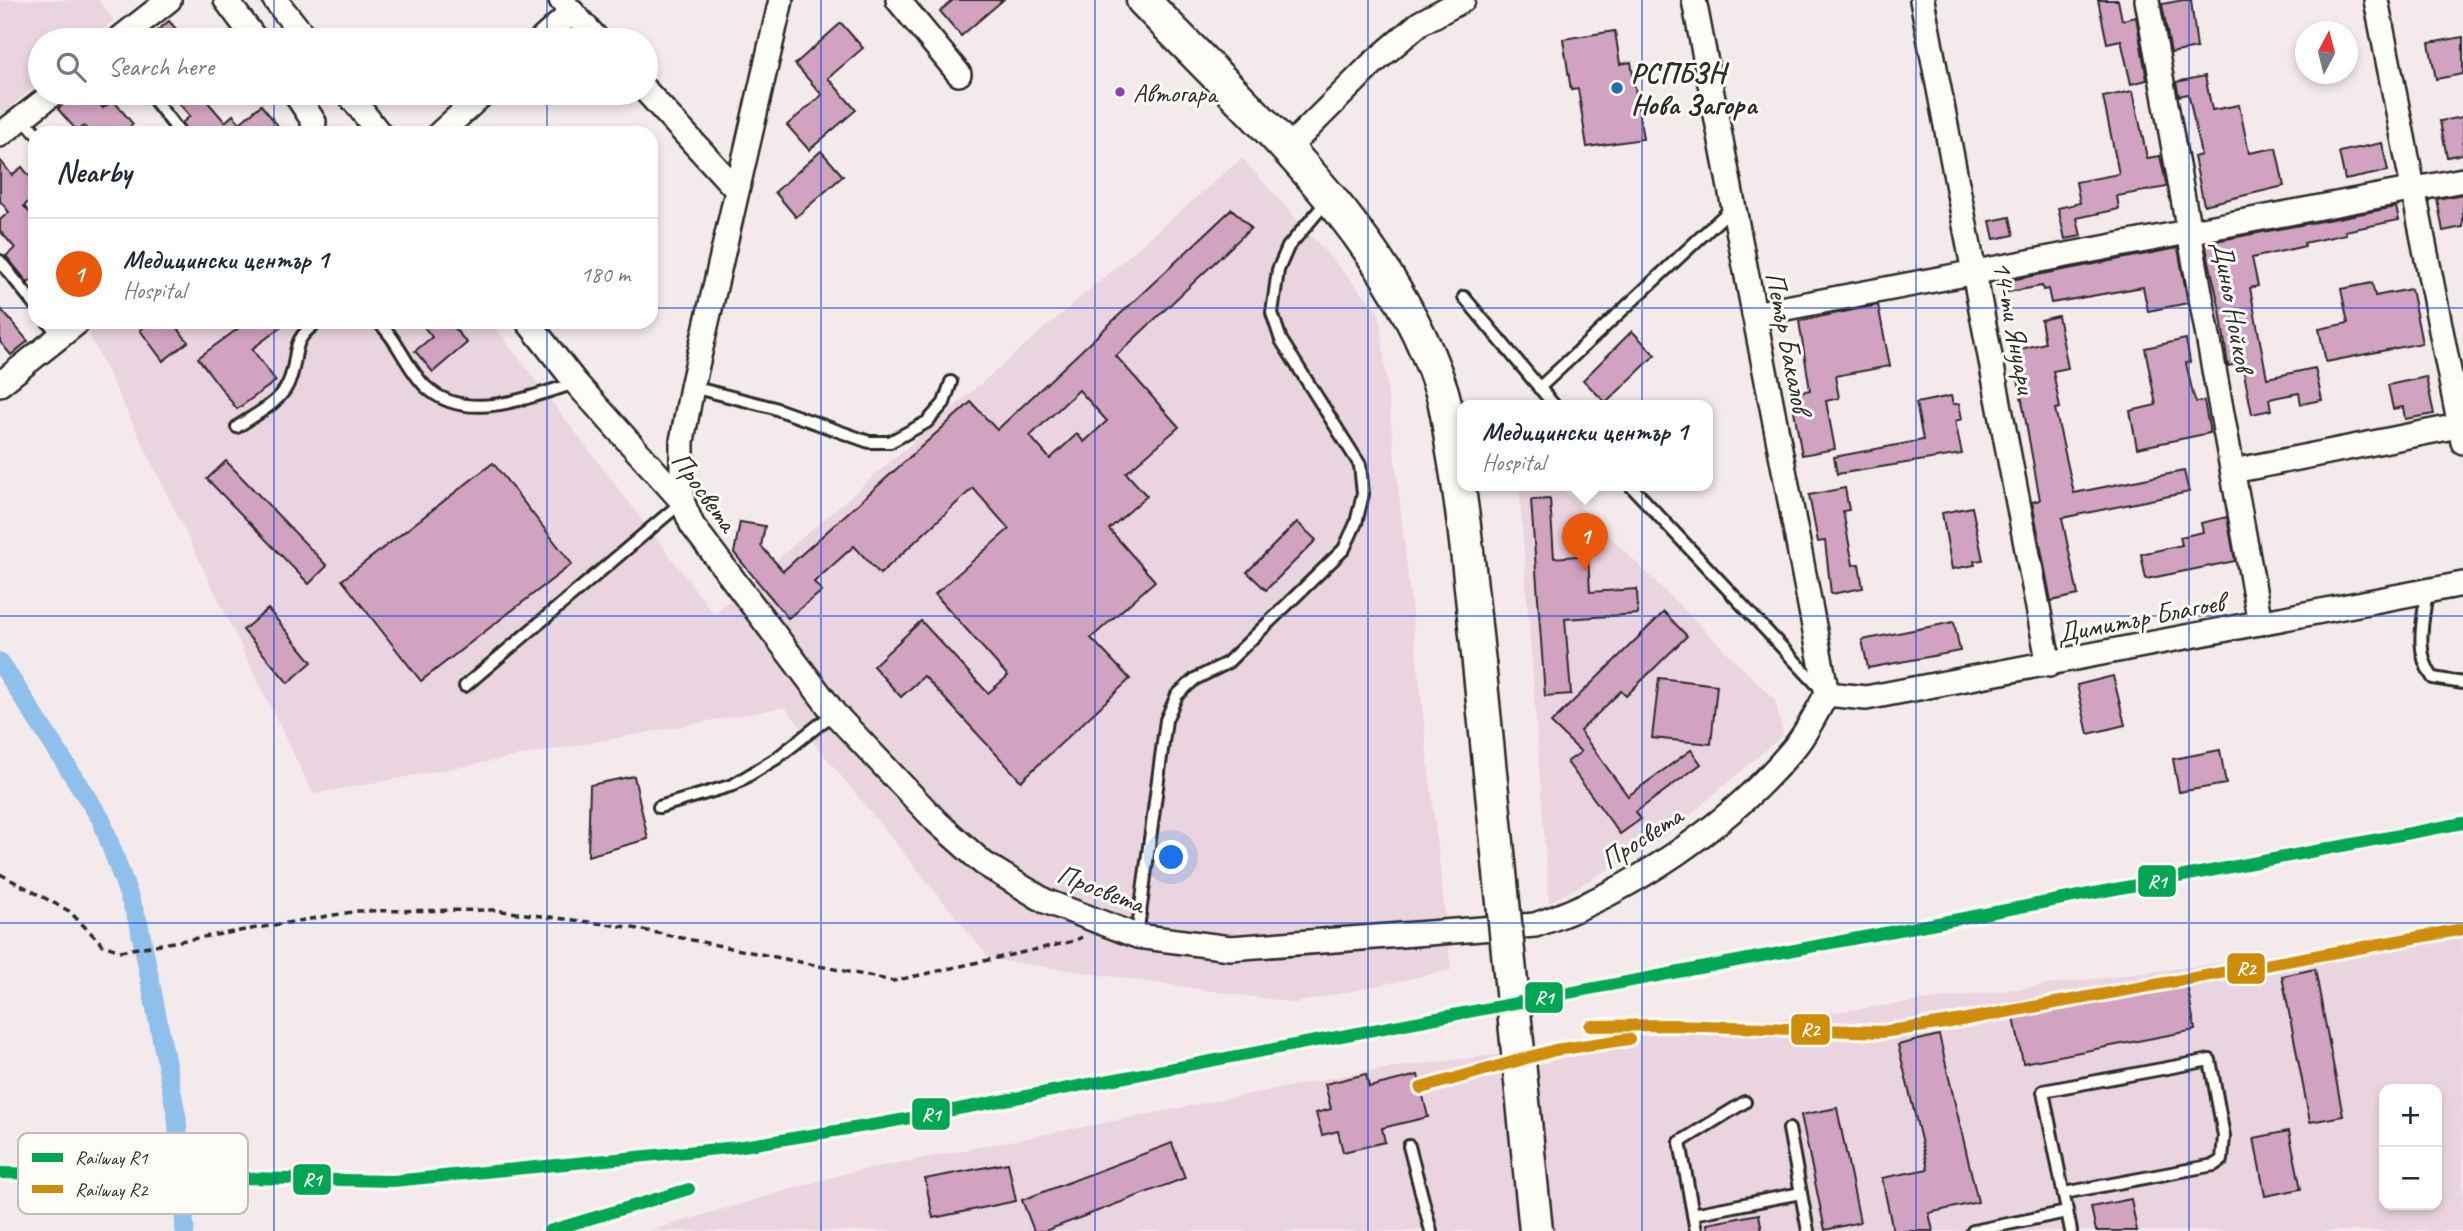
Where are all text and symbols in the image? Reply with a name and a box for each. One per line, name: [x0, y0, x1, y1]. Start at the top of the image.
north arrow: [2295, 21, 2358, 84]
search box: [28, 28, 658, 105]
icon: search: [52, 48, 90, 86]
text: Search here: [108, 50, 214, 83]
place label: РСПБЗН Нова Загора: [1631, 55, 1758, 122]
place label: Автогара: [1133, 77, 1219, 110]
marker: РСПБЗН Нова Загора: [1609, 80, 1625, 96]
marker: Автогара: [1113, 85, 1127, 99]
text: Nearby: [56, 153, 132, 191]
street label: Диньо Нойков: [2205, 238, 2263, 379]
text: Медицински център 1: [123, 243, 328, 276]
street label: 14-ти Януари: [1985, 258, 2045, 398]
text: 1: [74, 260, 84, 289]
text: 180 m: [581, 260, 630, 289]
street label: Петър Бакалов: [1758, 269, 1821, 422]
text: Hospital: [123, 276, 186, 305]
popup: [1457, 400, 1713, 491]
text: Медицински център 1: [1482, 415, 1688, 448]
street label: Просвета: [664, 444, 747, 540]
text: Hospital: [1482, 448, 1545, 477]
pin: 1: [1562, 513, 1608, 571]
street label: Димитър Благоев: [2053, 583, 2233, 651]
street label: Просвета: [1594, 797, 1691, 877]
your location: [1154, 840, 1188, 874]
street label: Просвета: [1052, 856, 1152, 922]
line badge: R1: [2137, 864, 2177, 898]
text: R1: [2148, 870, 2169, 894]
line badge: R2: [2226, 952, 2266, 985]
text: R2: [2237, 957, 2258, 981]
line badge: R1: [1524, 981, 1564, 1014]
text: R1: [1535, 986, 1556, 1010]
line badge: R2: [1790, 1013, 1831, 1046]
text: R2: [1801, 1018, 1822, 1042]
map controls: [2379, 1084, 2442, 1210]
button: +: [2379, 1084, 2442, 1147]
line badge: R1: [911, 1097, 951, 1131]
text: R1: [922, 1103, 943, 1127]
legend: [18, 1133, 248, 1214]
text: Railway R1: [75, 1146, 149, 1170]
button: −: [2379, 1147, 2442, 1210]
line badge: R1: [292, 1163, 332, 1196]
text: R1: [303, 1168, 324, 1192]
text: Railway R2: [75, 1178, 149, 1202]

